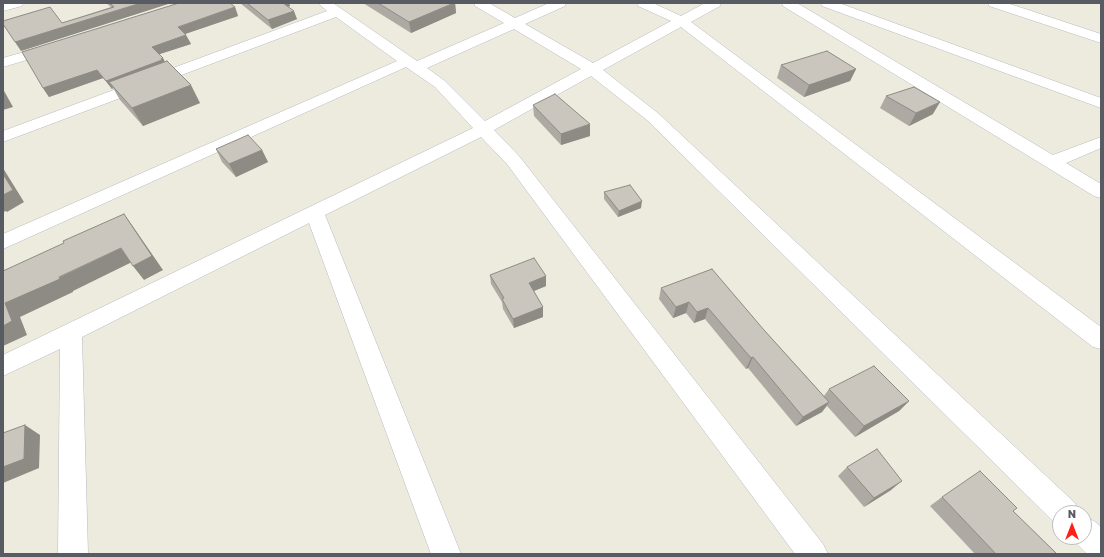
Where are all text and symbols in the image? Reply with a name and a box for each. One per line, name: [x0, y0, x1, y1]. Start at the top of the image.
north arrow: [1052, 505, 1092, 545]
text: N: [1068, 507, 1076, 520]

